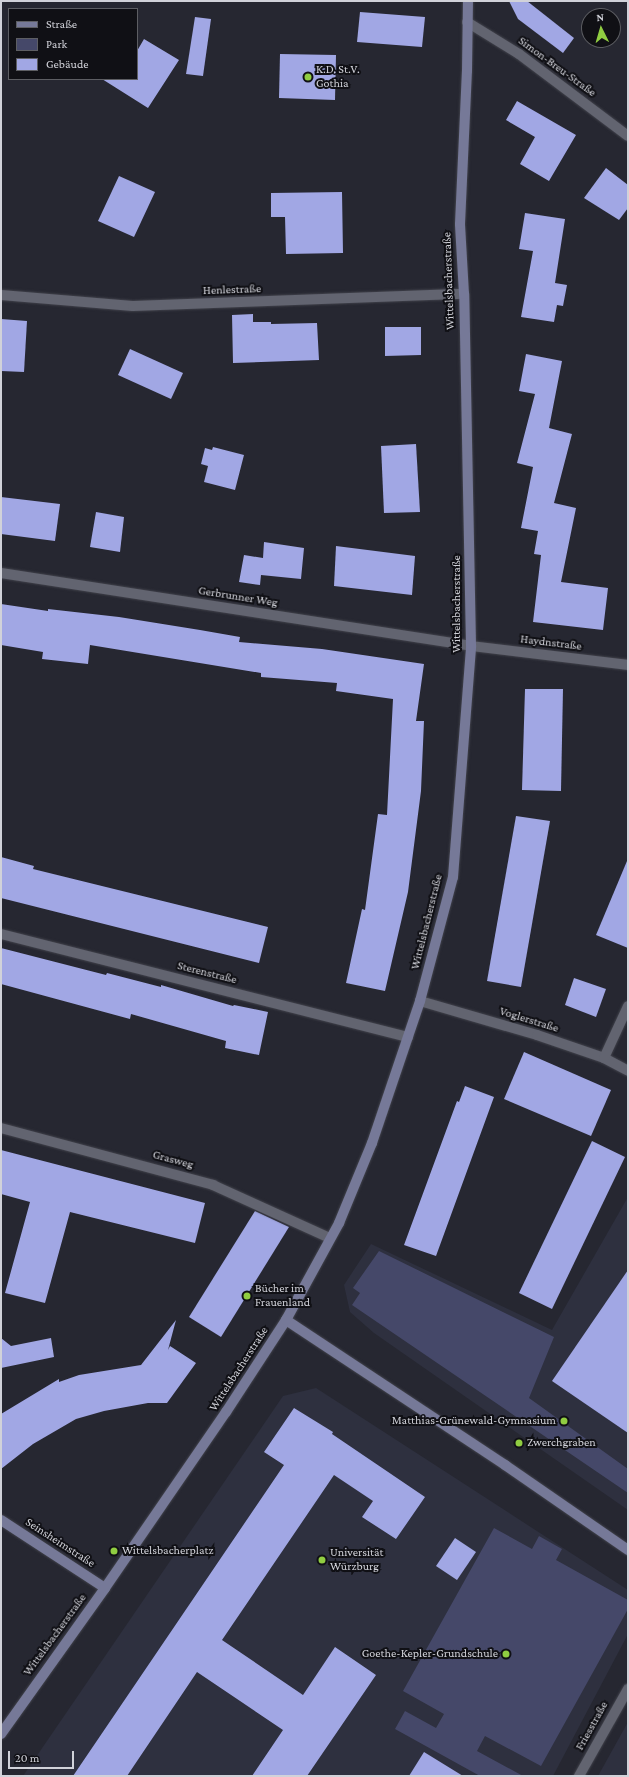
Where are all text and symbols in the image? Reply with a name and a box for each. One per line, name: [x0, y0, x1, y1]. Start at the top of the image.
legend: [8, 8, 138, 80]
north arrow: [581, 8, 621, 48]
text: N: [596, 11, 604, 23]
text: Straße: [46, 17, 77, 31]
street label: Simon-Breu-Straße: [515, 34, 599, 100]
text: Park: [46, 37, 67, 51]
text: Gebäude: [46, 57, 88, 71]
place label: K.D. St.V. Gothia: [316, 63, 360, 91]
marker: K.D. St.V. Gothia: [303, 72, 313, 82]
street label: Wittelsbacherstraße: [440, 232, 458, 330]
street label: Henlestraße: [203, 282, 261, 298]
street label: Wittelsbacherstraße: [450, 555, 464, 653]
street label: Gerbrunner Weg: [197, 584, 279, 610]
street label: Haydnstraße: [519, 632, 583, 654]
street label: Wittelsbacherstraße: [408, 873, 446, 971]
street label: Sterenstraße: [176, 959, 238, 987]
street label: Voglerstraße: [498, 1004, 560, 1036]
street label: Grasweg: [151, 1148, 195, 1172]
place label: Bücher im Frauenland: [255, 1282, 310, 1310]
marker: Bücher im Frauenland: [242, 1291, 252, 1301]
street label: Wittelsbacherstraße: [206, 1324, 272, 1414]
place label: Matthias-Grünewald-Gymnasium: [392, 1414, 556, 1428]
marker: Matthias-Grünewald-Gymnasium: [559, 1416, 569, 1426]
place label: Zwerchgraben: [527, 1436, 596, 1450]
marker: Zwerchgraben: [514, 1438, 524, 1448]
street label: Seinsheimstraße: [23, 1515, 97, 1571]
place label: Wittelsbacherplatz: [122, 1544, 214, 1558]
marker: Wittelsbacherplatz: [109, 1546, 119, 1556]
place label: Universität Würzburg: [330, 1546, 384, 1574]
marker: Universität Würzburg: [317, 1555, 327, 1565]
street label: Wittelsbacherstraße: [20, 1591, 90, 1679]
place label: Goethe-Kepler-Grundschule: [362, 1647, 498, 1661]
marker: Goethe-Kepler-Grundschule: [501, 1649, 511, 1659]
street label: Friesstraße: [573, 1699, 611, 1753]
scale bar: [10, 1743, 76, 1769]
text: 20 m: [15, 1751, 39, 1765]

